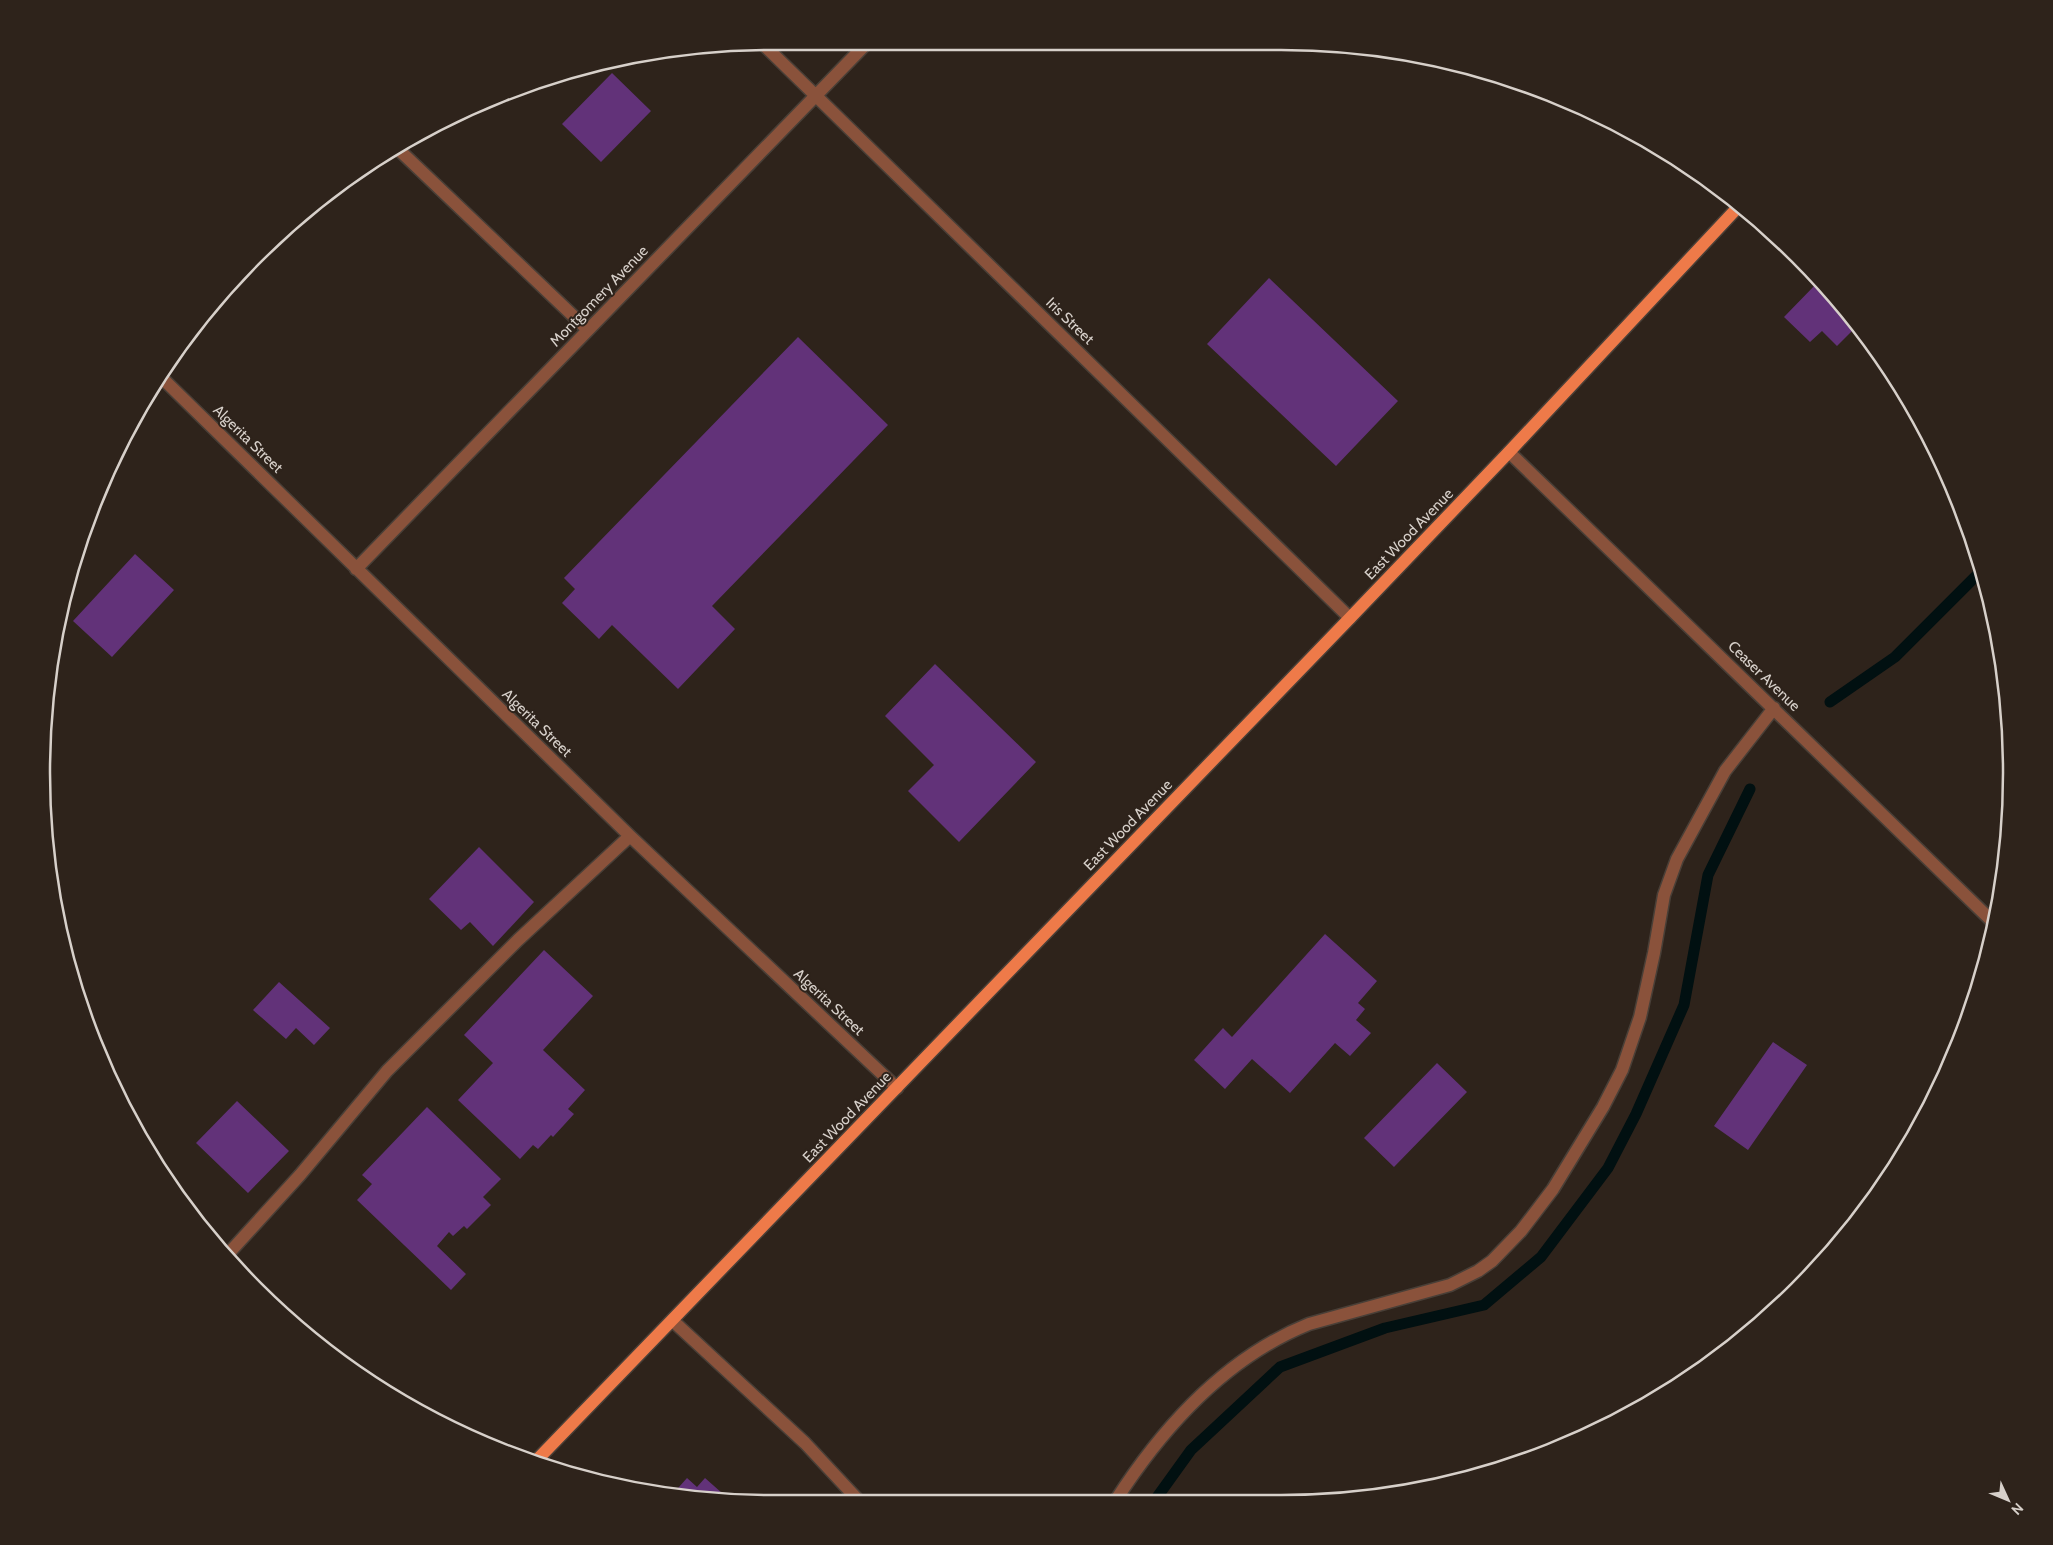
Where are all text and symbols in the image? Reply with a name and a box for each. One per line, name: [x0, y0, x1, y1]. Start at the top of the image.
street label: Montgomery Avenue: [546, 242, 652, 350]
street label: Iris Street: [1042, 294, 1098, 348]
street label: Algerita Street: [209, 401, 287, 477]
street label: East Wood Avenue: [1361, 485, 1457, 583]
street label: Ceaser Avenue: [1724, 637, 1804, 715]
street label: Algerita Street: [498, 685, 576, 761]
street label: East Wood Avenue: [1080, 776, 1176, 874]
street label: Algerita Street: [790, 965, 868, 1039]
street label: East Wood Avenue: [799, 1068, 895, 1166]
north arrow: [1983, 1475, 2033, 1525]
text: N: [2007, 1499, 2027, 1519]

